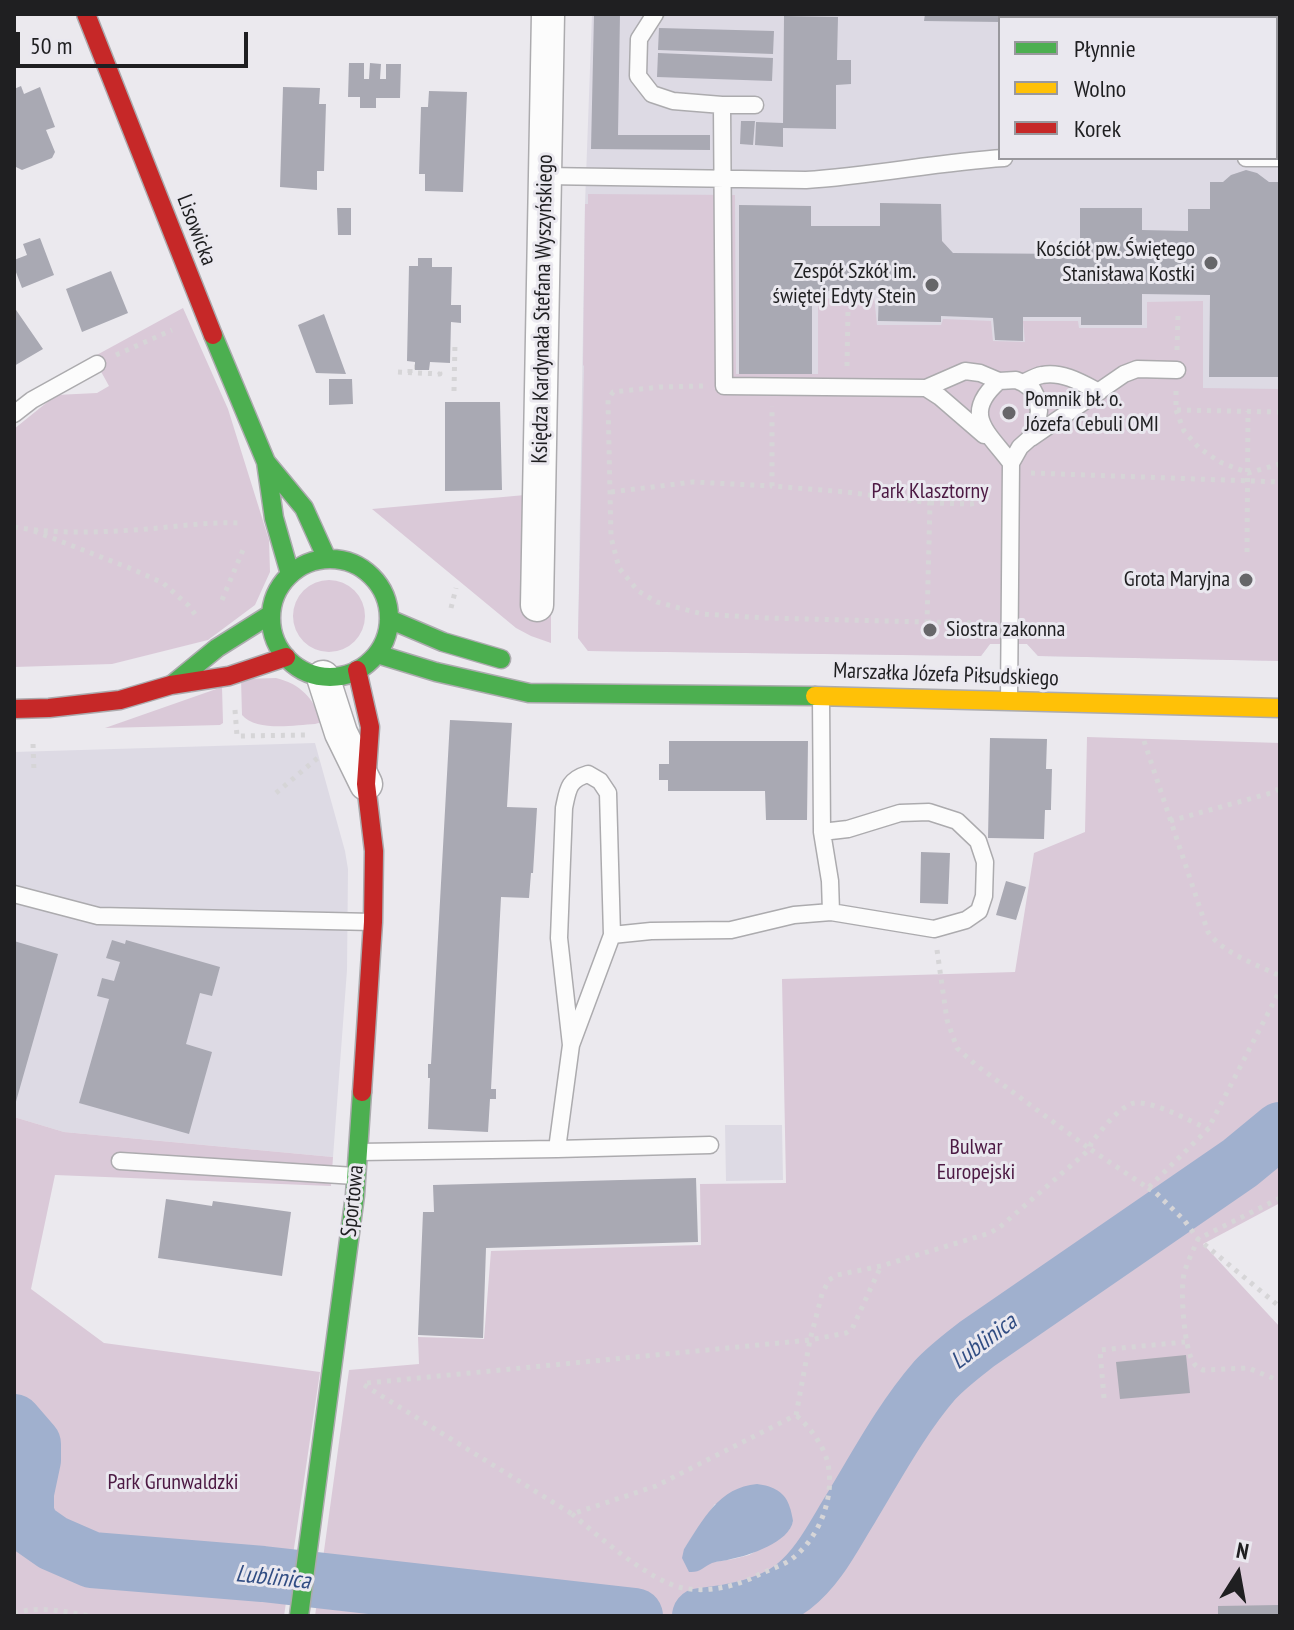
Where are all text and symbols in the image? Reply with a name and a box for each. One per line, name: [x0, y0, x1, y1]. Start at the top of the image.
scale bar: [20, 16, 252, 66]
legend: [998, 16, 1278, 160]
text: 50 m: [30, 30, 72, 61]
text: Płynnie: [1074, 33, 1136, 64]
text: Wolno: [1074, 73, 1126, 104]
text: Korek: [1074, 113, 1121, 144]
street label: Księdza Kardynała Stefana Wyszyńskiego: [527, 154, 559, 464]
street label: Lisowicka: [170, 191, 222, 269]
place label: Kościół pw. Świętego Stanisława Kostki: [1036, 237, 1195, 288]
marker: Kościół pw. Świętego Stanisława Kostki: [1202, 254, 1220, 272]
place label: Zespół Szkół im. świętej Edyty Stein: [773, 259, 916, 310]
marker: Zespół Szkół im. świętej Edyty Stein: [923, 276, 941, 294]
place label: Pomnik bł. o. Józefa Cebuli OMI: [1025, 387, 1159, 438]
marker: Pomnik bł. o. Józefa Cebuli OMI: [1000, 404, 1018, 422]
park label: Park Klasztorny: [872, 479, 988, 505]
place label: Grota Maryjna: [1124, 567, 1230, 593]
marker: Grota Maryjna: [1237, 571, 1255, 589]
place label: Siostra zakonna: [946, 617, 1065, 643]
marker: Siostra zakonna: [921, 621, 939, 639]
street label: Marszałka Józefa Piłsudskiego: [833, 658, 1059, 692]
park label: Bulwar Europejski: [937, 1135, 1015, 1186]
street label: Sportowa: [336, 1164, 370, 1238]
water label: Lublinica: [945, 1308, 1023, 1376]
park label: Park Grunwaldzki: [107, 1470, 239, 1496]
north arrow: [1198, 1534, 1278, 1614]
text: N: [1234, 1536, 1251, 1565]
water label: Lublinica: [234, 1560, 312, 1596]

